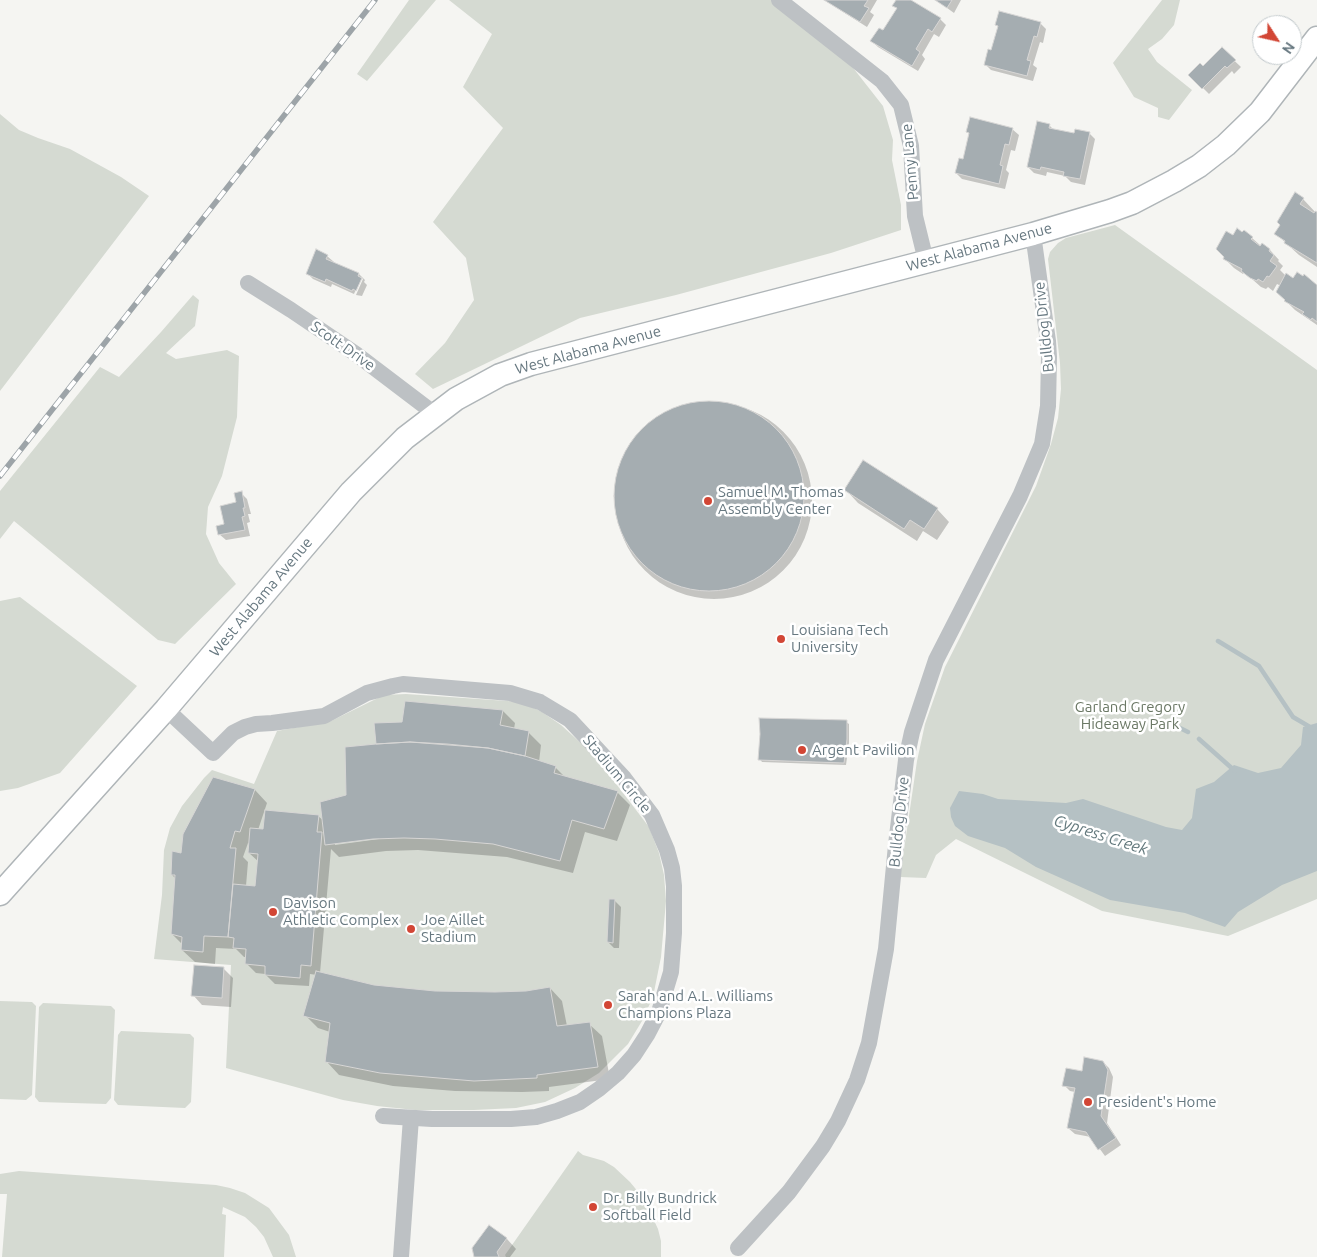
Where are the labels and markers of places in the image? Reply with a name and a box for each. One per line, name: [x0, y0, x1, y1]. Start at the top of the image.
place label: Samuel M. Thomas Assembly Center: [718, 483, 844, 518]
marker: Samuel M. Thomas Assembly Center: [702, 495, 714, 507]
place label: Louisiana Tech University: [791, 621, 889, 656]
marker: Louisiana Tech University: [775, 633, 787, 645]
place label: Argent Pavilion: [812, 741, 915, 759]
marker: Argent Pavilion: [796, 744, 808, 756]
place label: Davison Athletic Complex: [283, 894, 399, 929]
marker: Davison Athletic Complex: [267, 906, 279, 918]
place label: Joe Aillet Stadium: [421, 911, 484, 946]
marker: Joe Aillet Stadium: [405, 923, 417, 935]
place label: Sarah and A.L. Williams Champions Plaza: [618, 987, 773, 1022]
marker: Sarah and A.L. Williams Champions Plaza: [602, 999, 614, 1011]
place label: President's Home: [1098, 1093, 1217, 1111]
marker: President's Home: [1082, 1096, 1094, 1108]
place label: Dr. Billy Bundrick Softball Field: [603, 1189, 717, 1224]
marker: Dr. Billy Bundrick Softball Field: [587, 1201, 599, 1213]

